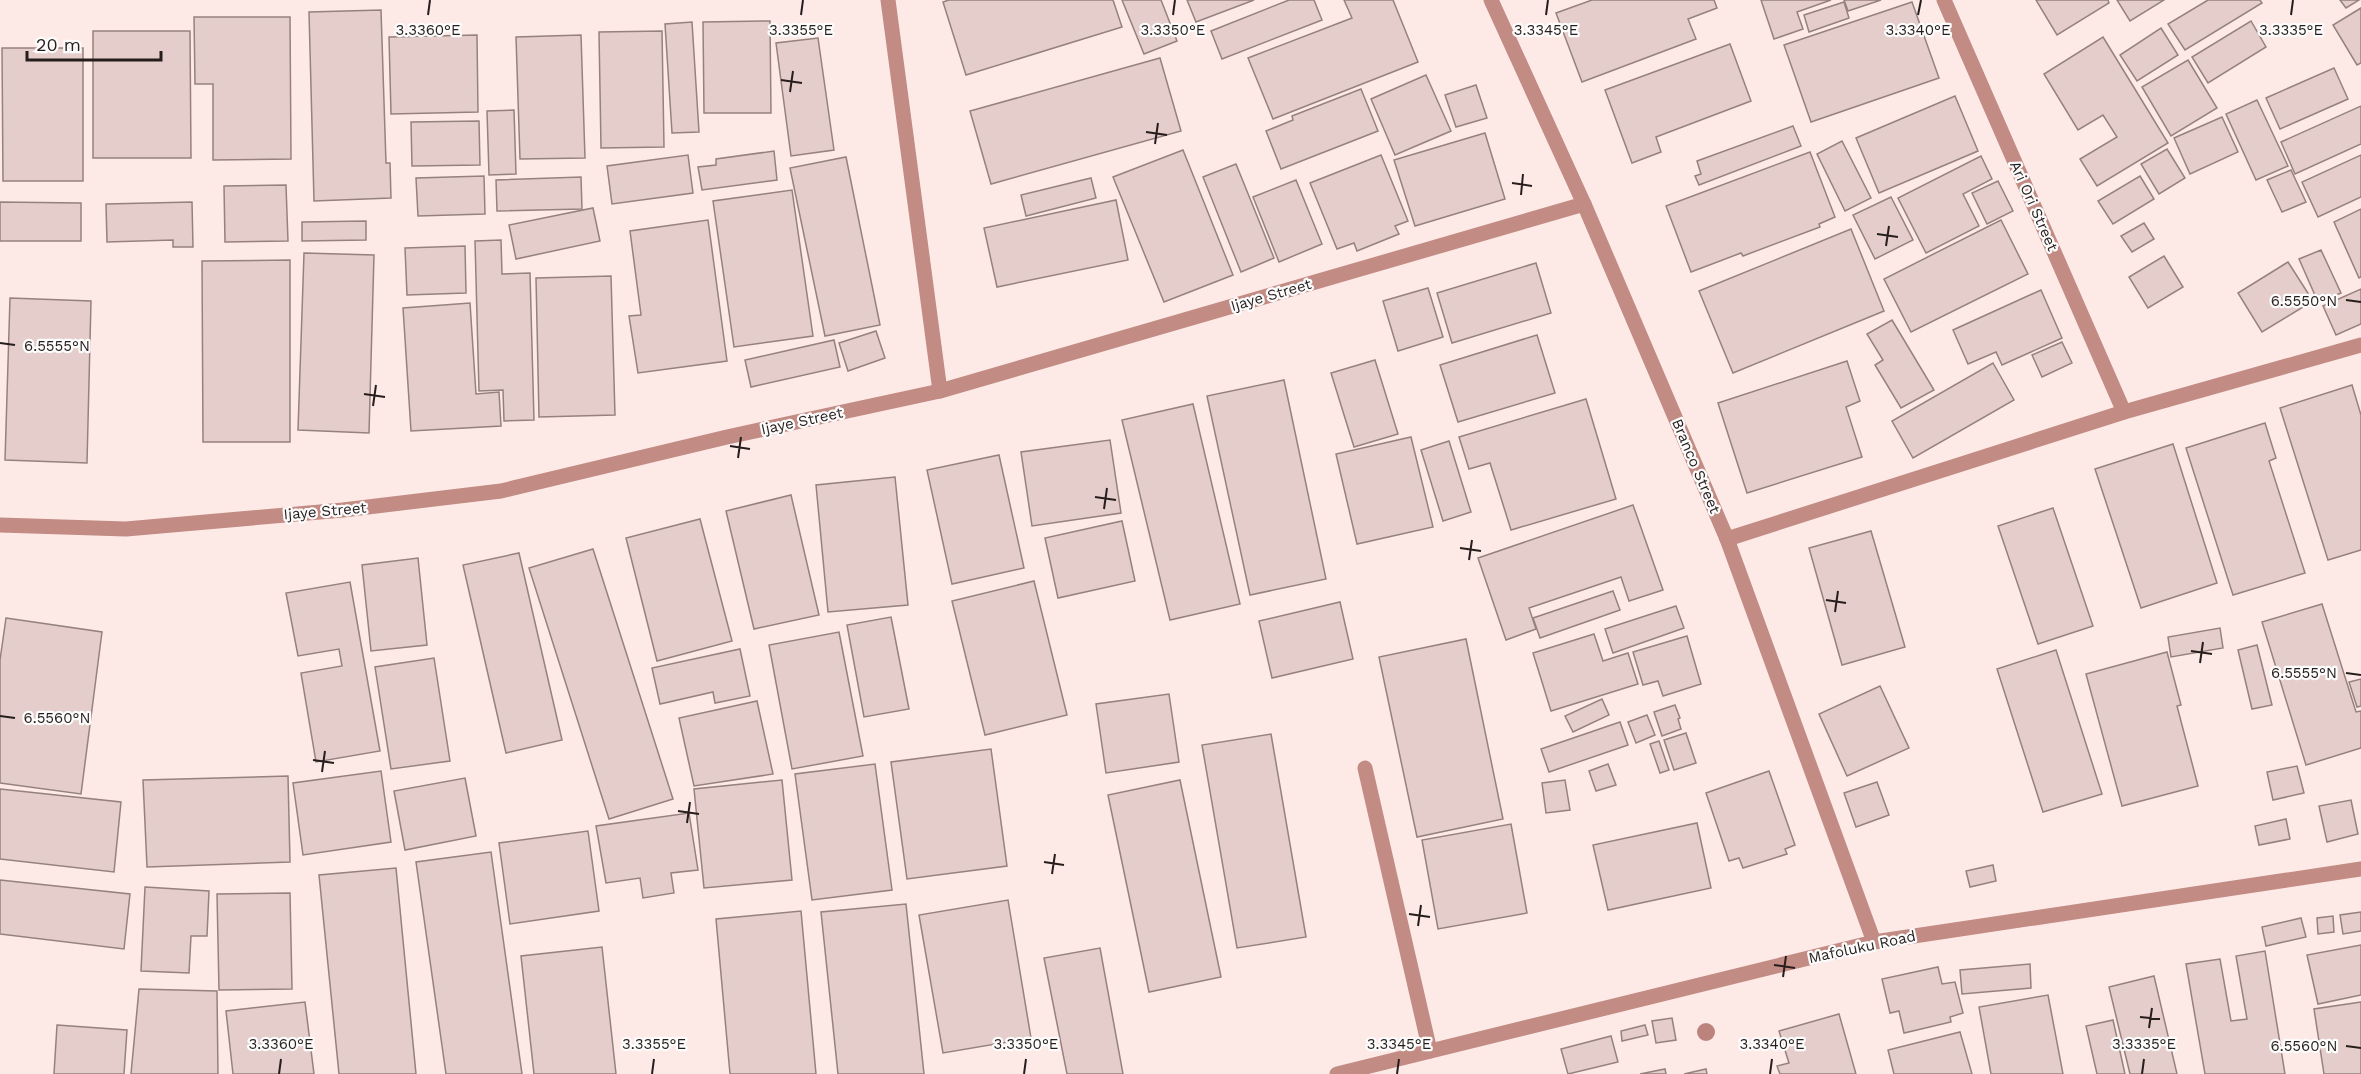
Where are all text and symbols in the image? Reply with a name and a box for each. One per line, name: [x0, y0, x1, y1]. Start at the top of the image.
text: 3.3360°E: [395, 21, 461, 39]
text: 3.3355°E: [769, 21, 833, 39]
text: 3.3350°E: [1141, 21, 1205, 39]
text: 3.3345°E: [1514, 21, 1578, 39]
text: 3.3340°E: [1885, 21, 1951, 39]
text: 3.3335°E: [2259, 21, 2323, 39]
scale bar: [27, 24, 160, 62]
text: 20 m: [36, 34, 81, 55]
street label: Ari Ori Street: [2006, 158, 2062, 254]
street label: Ijaye Street: [1229, 275, 1314, 315]
text: 6.5550°N: [2271, 292, 2337, 310]
text: 6.5555°N: [24, 337, 90, 355]
street label: Ijaye Street: [759, 403, 845, 438]
street label: Branco Street: [1668, 416, 1724, 517]
street label: Ijaye Street: [283, 498, 368, 524]
text: 6.5555°N: [2271, 664, 2337, 682]
text: 6.5560°N: [24, 709, 90, 727]
street label: Mafoluku Road: [1807, 927, 1917, 967]
text: 3.3360°E: [248, 1035, 314, 1053]
text: 3.3355°E: [622, 1035, 686, 1053]
text: 3.3350°E: [994, 1035, 1058, 1053]
text: 3.3345°E: [1367, 1035, 1431, 1053]
text: 3.3340°E: [1739, 1035, 1805, 1053]
text: 3.3335°E: [2112, 1035, 2176, 1053]
text: 6.5560°N: [2271, 1037, 2337, 1055]

